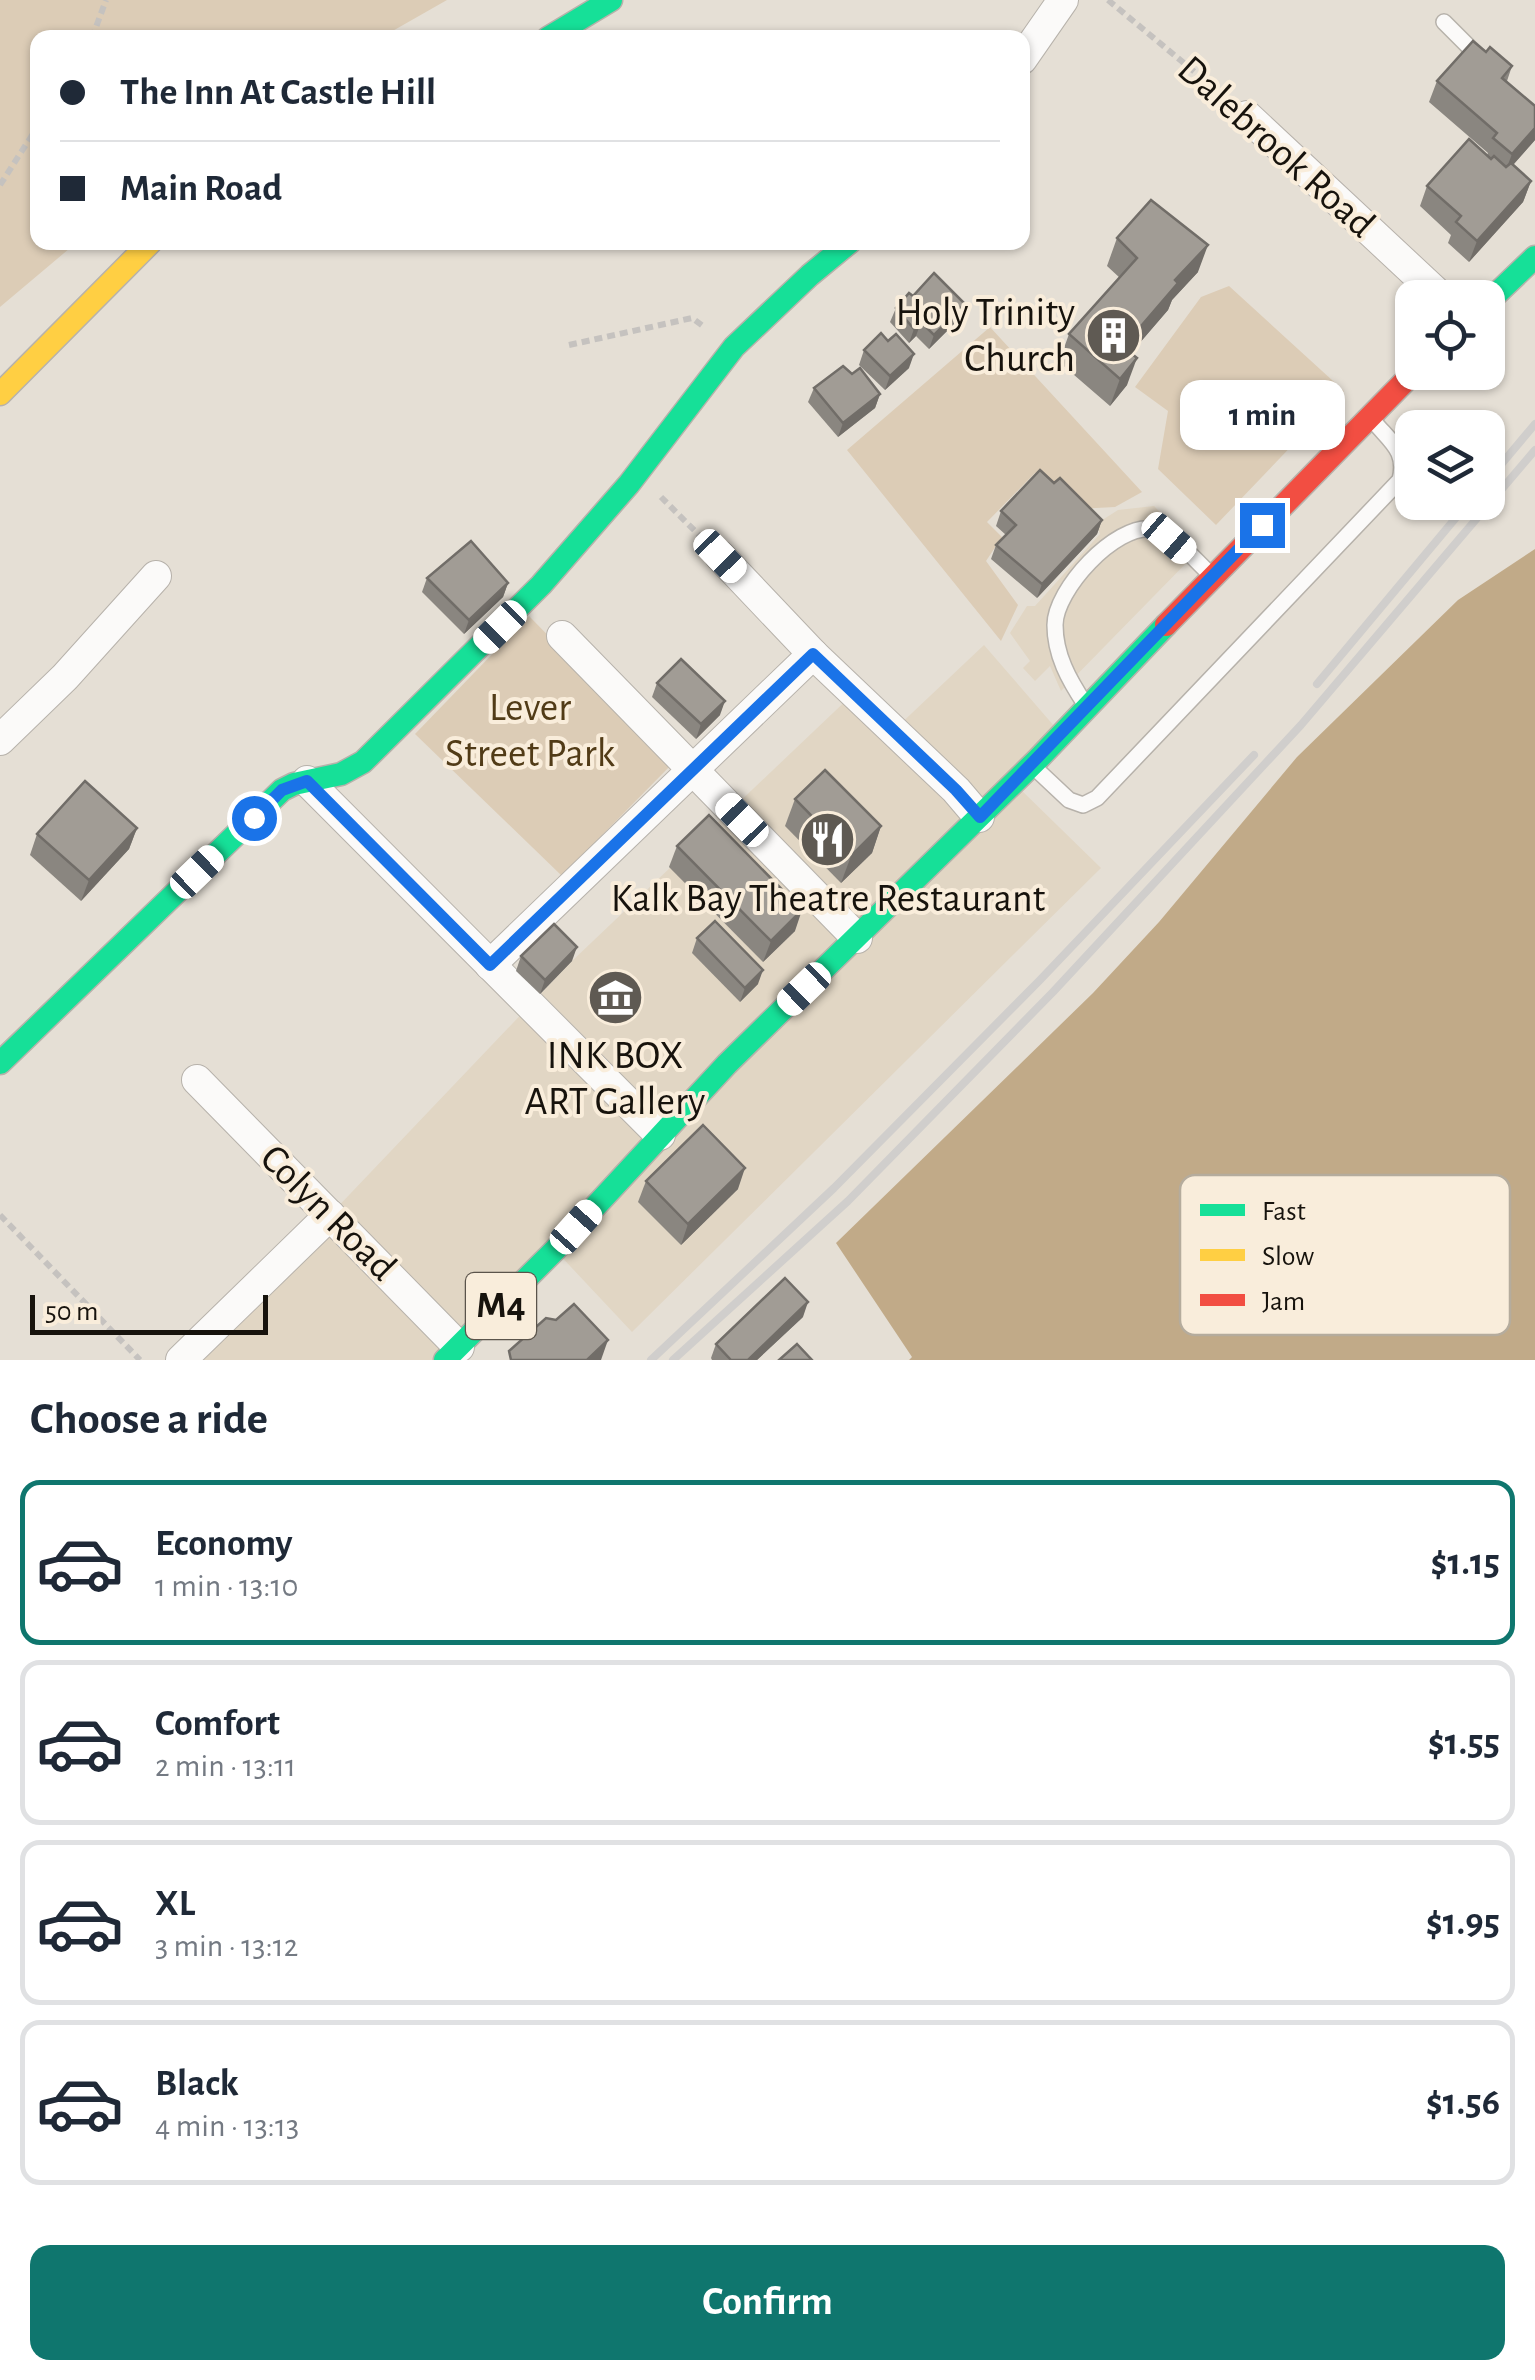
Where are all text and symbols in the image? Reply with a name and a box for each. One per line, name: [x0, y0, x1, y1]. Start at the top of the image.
street label: Dalebrook Road: [1170, 49, 1382, 245]
text: The Inn At Castle Hill: [120, 74, 436, 112]
text: Main Road: [120, 170, 282, 208]
map controls: [1395, 280, 1505, 520]
button: locate: [1395, 280, 1505, 390]
place label: Holy Trinity Church: [895, 293, 1075, 379]
building icon: Holy Trinity Church: [1084, 306, 1144, 366]
callout: 1 min: [1180, 380, 1344, 450]
text: 1 min: [1229, 399, 1296, 431]
button: layers: [1395, 410, 1505, 520]
route end: [1240, 503, 1285, 548]
car: [1137, 507, 1201, 569]
car: [688, 524, 752, 588]
car: [468, 595, 532, 659]
park label: Lever Street Park: [445, 688, 615, 774]
car: [710, 788, 774, 852]
route start: [232, 796, 277, 841]
restaurant icon: Kalk Bay Theatre Restaurant: [798, 810, 858, 870]
car: [165, 840, 229, 904]
place label: Kalk Bay Theatre Restaurant: [611, 879, 1046, 919]
car: [772, 957, 836, 1021]
museum icon: INK BOX ART Gallery: [585, 967, 645, 1027]
place label: INK BOX ART Gallery: [525, 1036, 705, 1122]
street label: Colyn Road: [253, 1138, 403, 1288]
legend: [1180, 1175, 1510, 1335]
car: [545, 1195, 607, 1259]
text: Fast: [1262, 1198, 1306, 1226]
text: Slow: [1262, 1243, 1314, 1271]
road number: M4: [466, 1273, 536, 1339]
text: Jam: [1262, 1288, 1305, 1316]
scale bar: [30, 1290, 268, 1334]
text: 50 m: [45, 1298, 99, 1326]
text: Choose a ride: [30, 1397, 268, 1442]
icon: car: [35, 1518, 125, 1608]
text: Economy: [155, 1525, 293, 1563]
text: $1.15: [1430, 1544, 1500, 1582]
text: 1 min · 13:10: [155, 1570, 298, 1602]
icon: car: [35, 1698, 125, 1788]
text: Comfort: [155, 1705, 280, 1743]
text: $1.55: [1428, 1724, 1500, 1762]
text: 2 min · 13:11: [155, 1750, 296, 1782]
icon: car: [35, 1878, 125, 1968]
text: XL: [155, 1885, 195, 1923]
text: $1.95: [1426, 1904, 1500, 1942]
text: 3 min · 13:12: [155, 1930, 298, 1962]
icon: car: [35, 2058, 125, 2148]
text: Black: [155, 2065, 239, 2103]
text: $1.56: [1426, 2084, 1500, 2122]
text: 4 min · 13:13: [155, 2110, 299, 2142]
button: Confirm: [30, 2245, 1505, 2360]

